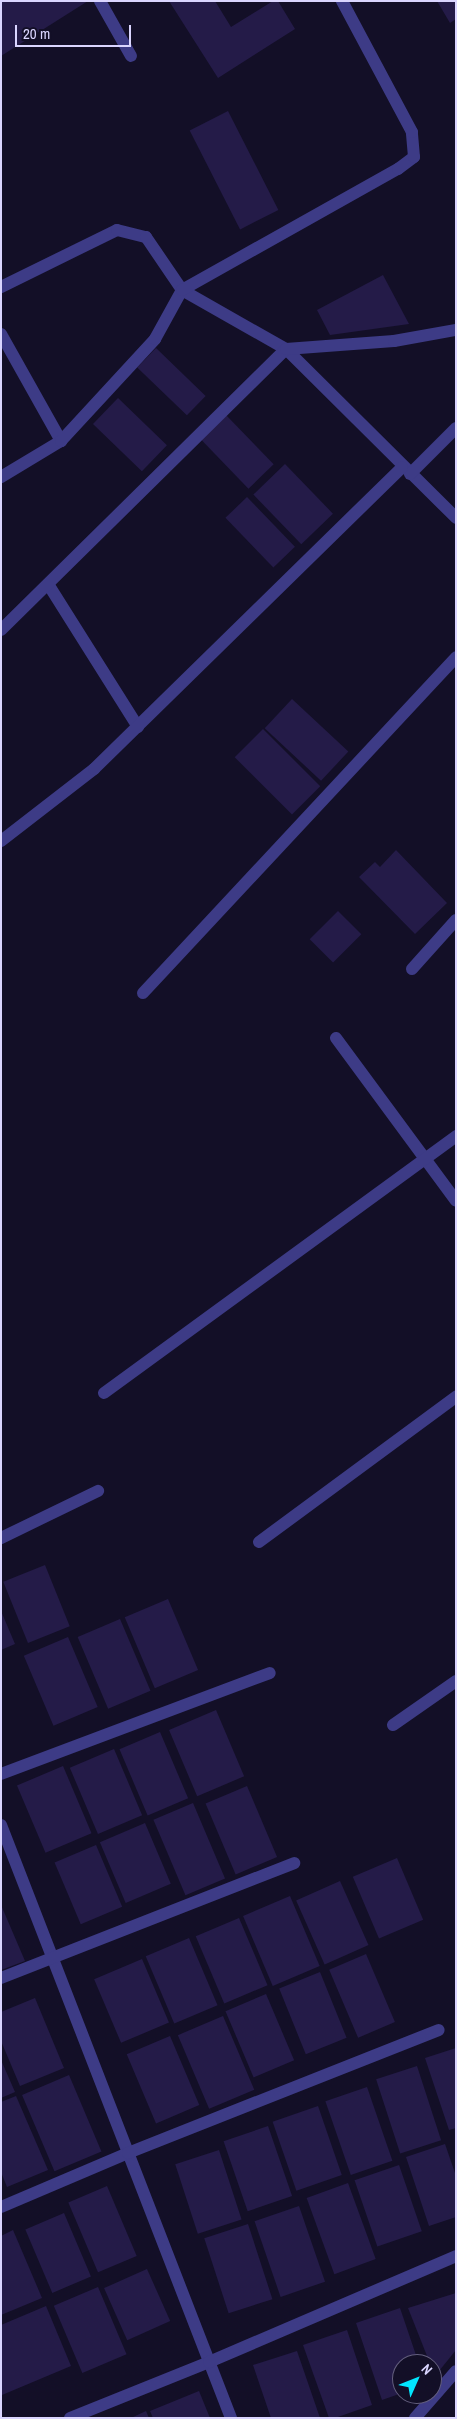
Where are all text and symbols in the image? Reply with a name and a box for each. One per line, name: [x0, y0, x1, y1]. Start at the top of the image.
scale bar: [18, 15, 134, 47]
text: 20 m: [23, 23, 50, 44]
north arrow: [392, 2354, 442, 2404]
text: N: [418, 2360, 436, 2379]

